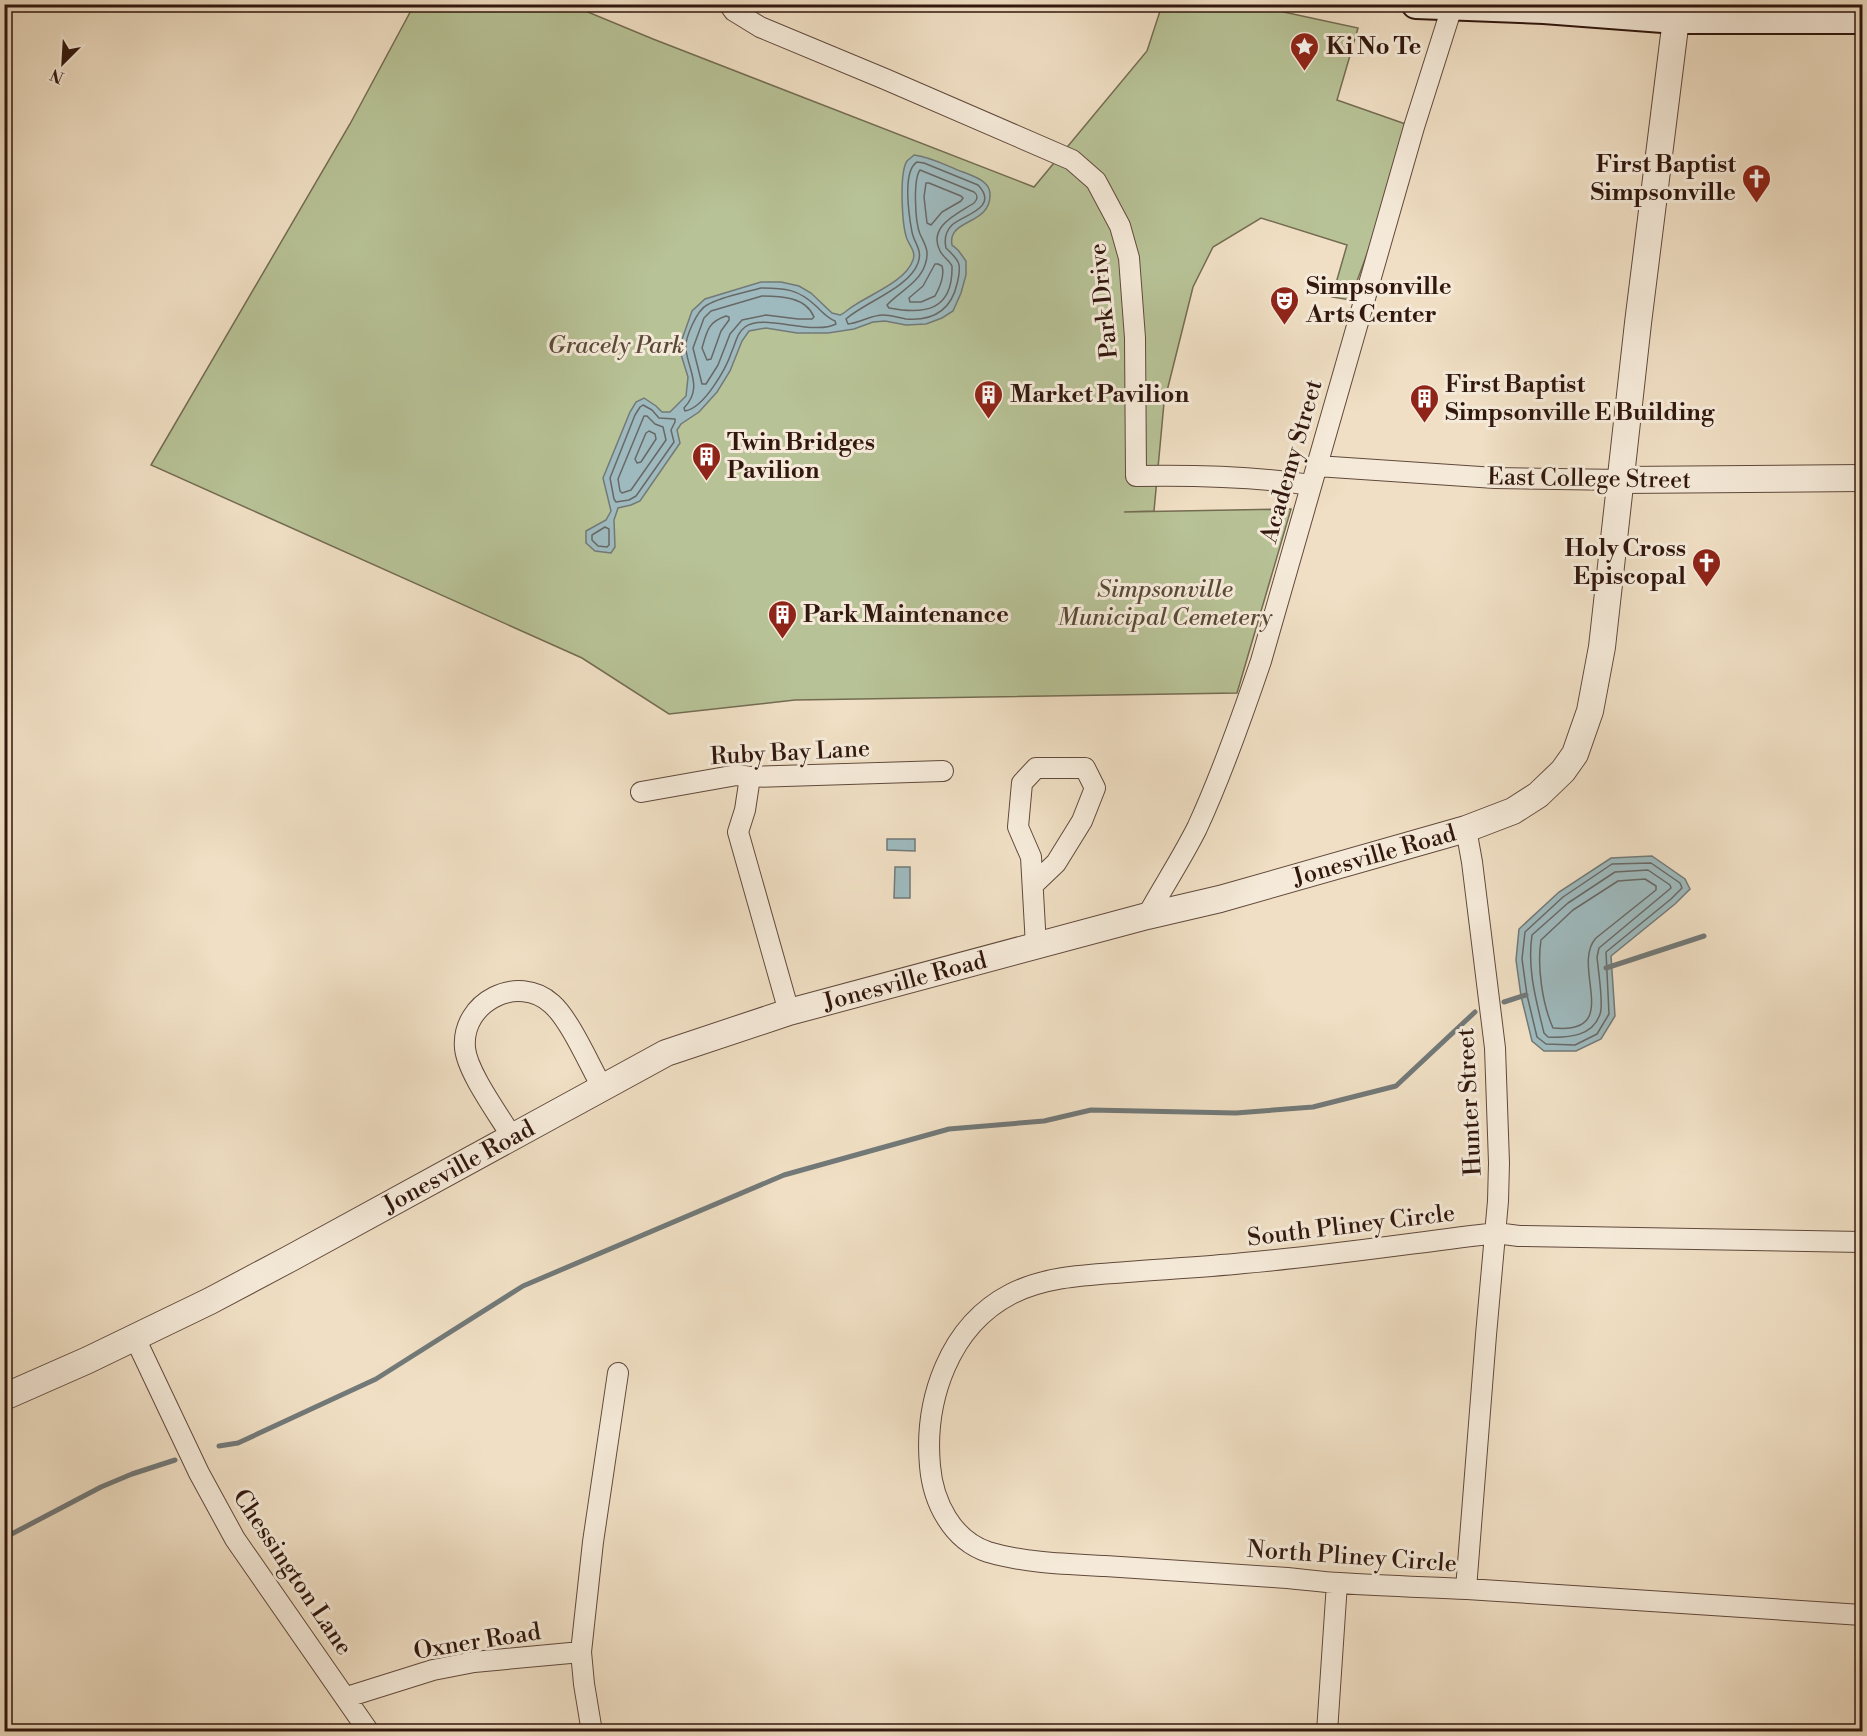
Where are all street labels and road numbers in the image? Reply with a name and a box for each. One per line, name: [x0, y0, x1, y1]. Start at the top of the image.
street label: Park Drive: [1083, 242, 1125, 360]
street label: Academy Street: [1254, 376, 1330, 547]
street label: East College Street: [1487, 462, 1692, 496]
street label: Ruby Bay Lane: [709, 734, 871, 772]
street label: Jonesville Road: [1289, 819, 1460, 894]
street label: Jonesville Road: [819, 946, 991, 1018]
street label: Hunter Street: [1451, 1027, 1489, 1177]
street label: Jonesville Road: [377, 1114, 540, 1221]
street label: South Pliney Circle: [1246, 1198, 1457, 1254]
street label: Chessington Lane: [225, 1484, 359, 1661]
street label: North Pliney Circle: [1246, 1535, 1458, 1579]
street label: Oxner Road: [411, 1617, 543, 1667]

